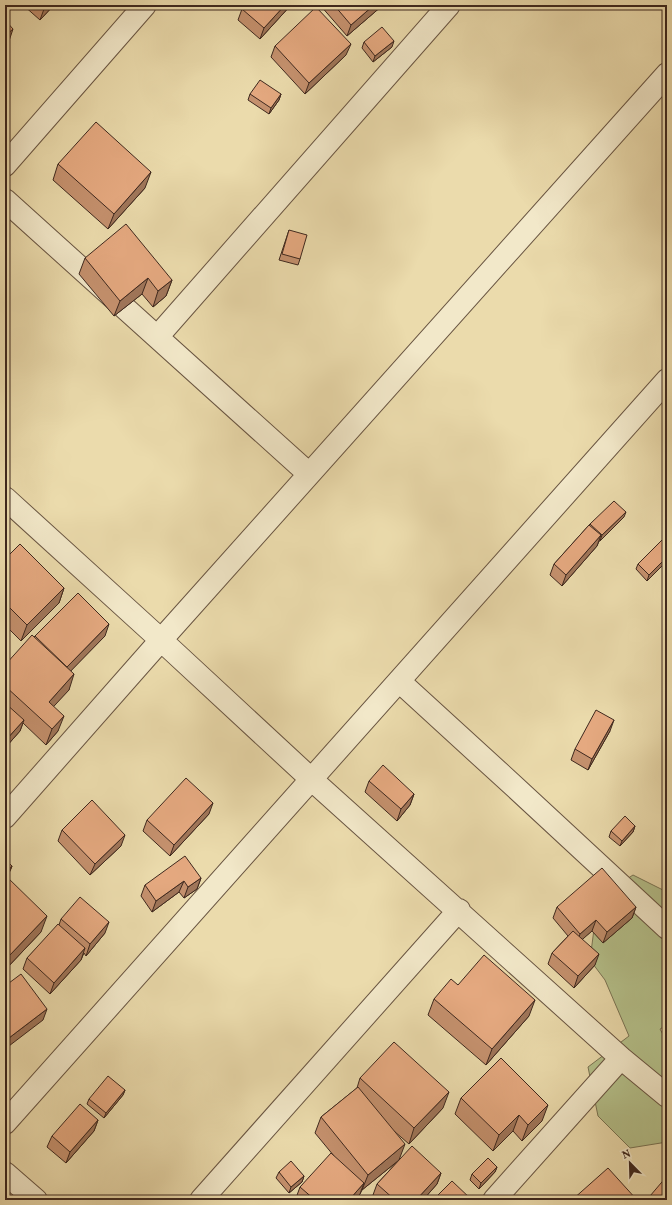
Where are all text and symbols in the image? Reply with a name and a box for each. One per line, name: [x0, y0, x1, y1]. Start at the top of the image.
north arrow: [610, 1143, 650, 1183]
text: N: [620, 1147, 633, 1164]

